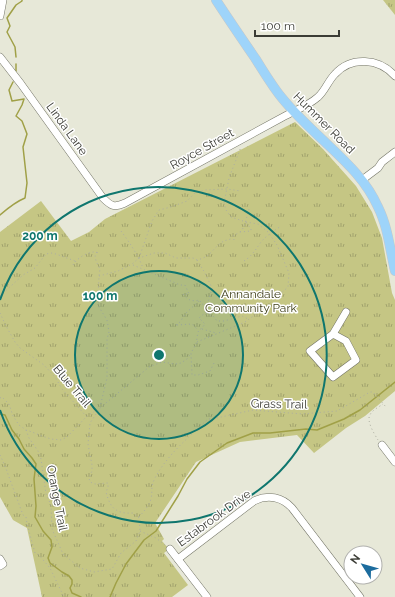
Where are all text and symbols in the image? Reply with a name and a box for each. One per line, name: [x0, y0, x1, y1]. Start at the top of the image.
scale bar: [255, 12, 339, 38]
text: 100 m: [261, 19, 295, 33]
street label: Hummer Road: [290, 89, 358, 157]
street label: Linda Lane: [43, 100, 91, 158]
street label: Royce Street: [168, 126, 236, 172]
text: 200 m: [22, 229, 58, 243]
park label: Annandale Community Park: [205, 287, 298, 315]
text: 100 m: [83, 289, 117, 303]
centre of rings: [152, 348, 166, 362]
street label: Blue Trail: [50, 362, 94, 411]
street label: Grass Trail: [251, 397, 308, 412]
street label: Orange Trail: [44, 464, 70, 533]
street label: Estabrook Drive: [175, 487, 253, 549]
north arrow: [343, 545, 383, 585]
text: N: [348, 552, 363, 567]

